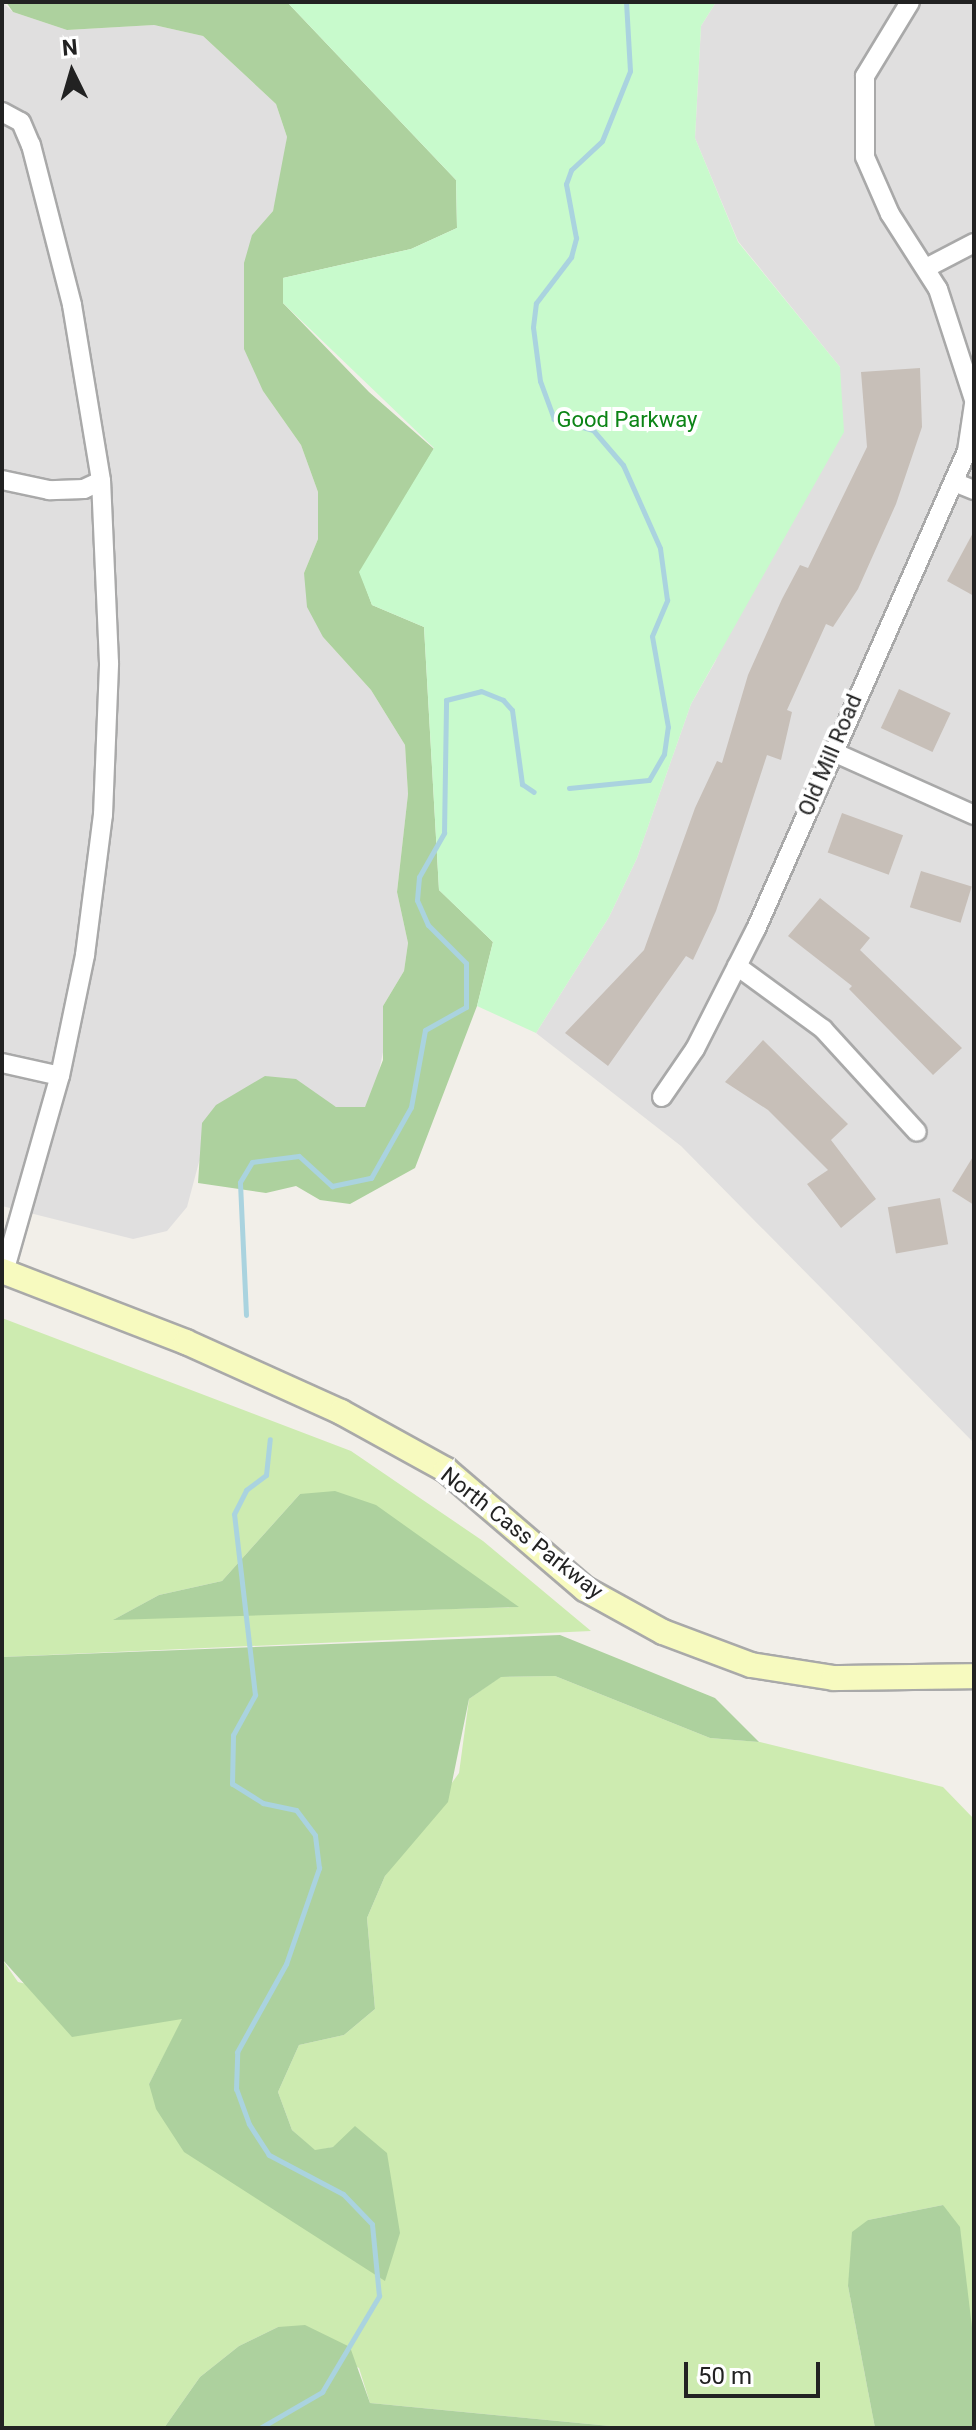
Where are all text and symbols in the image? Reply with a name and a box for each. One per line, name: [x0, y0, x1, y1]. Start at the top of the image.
north arrow: [32, 32, 112, 112]
text: N: [61, 34, 79, 61]
park label: Good Parkway: [556, 407, 698, 433]
street label: Old Mill Road: [793, 690, 867, 820]
street label: North Cass Parkway: [436, 1461, 608, 1605]
scale bar: [688, 2346, 824, 2396]
text: 50 m: [698, 2362, 752, 2390]

